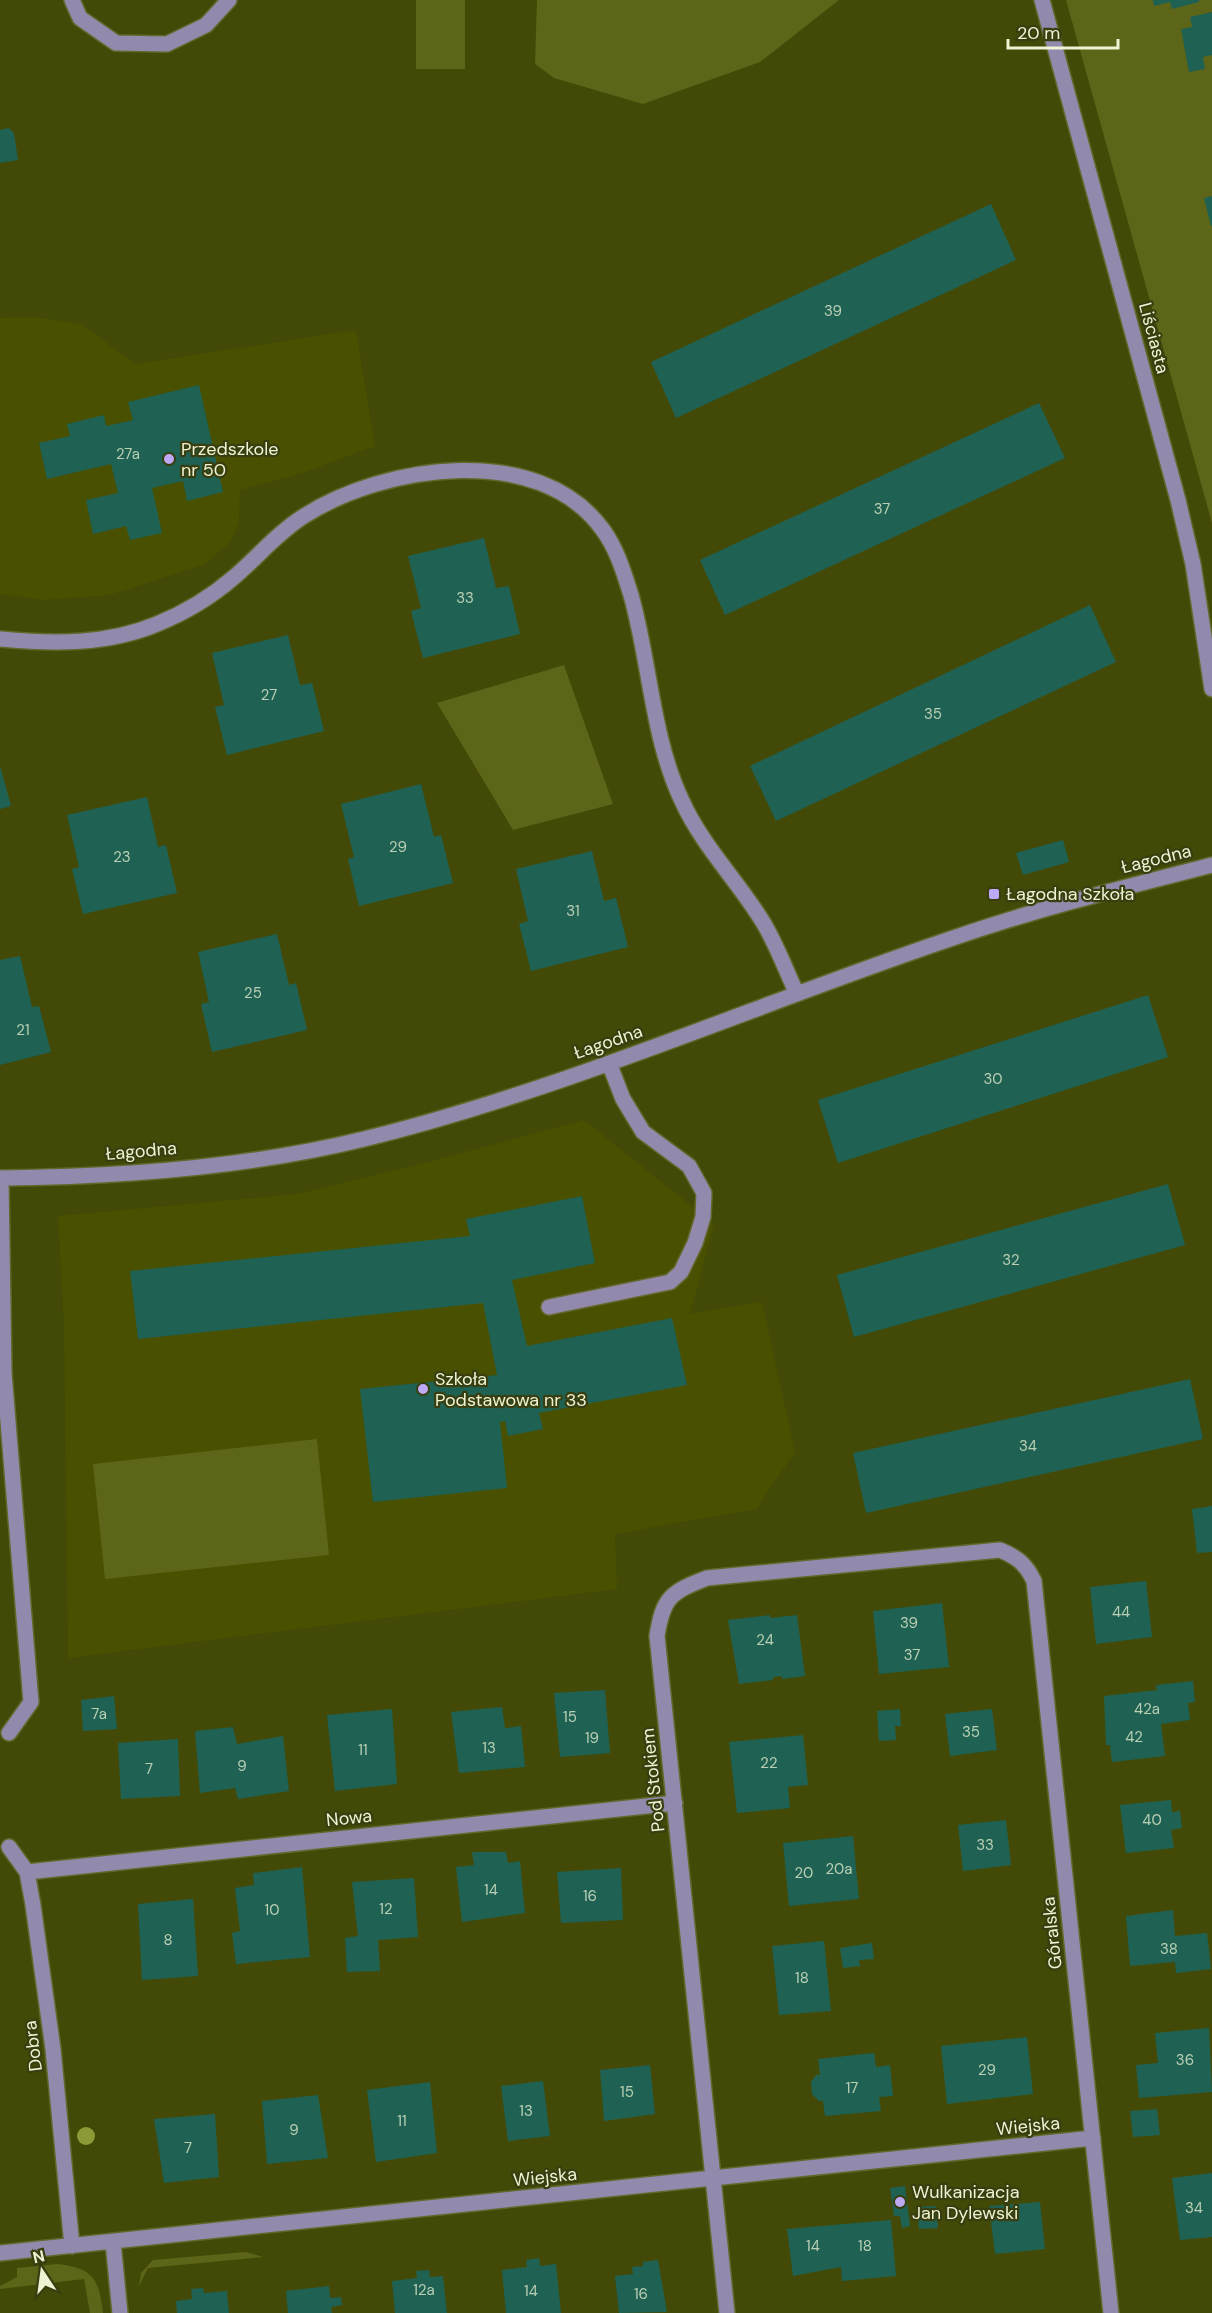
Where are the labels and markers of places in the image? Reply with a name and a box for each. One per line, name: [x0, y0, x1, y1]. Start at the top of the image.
place label: Przedszkole nr 50: [181, 437, 278, 482]
marker: Przedszkole nr 50: [162, 452, 176, 466]
place label: Łagodna Szkoła: [1006, 882, 1134, 906]
marker: Łagodna Szkoła: [987, 887, 1001, 901]
place label: Szkoła Podstawowa nr 33: [435, 1367, 587, 1412]
marker: Szkoła Podstawowa nr 33: [416, 1382, 430, 1396]
place label: Wulkanizacja Jan Dylewski: [912, 2180, 1019, 2225]
marker: Wulkanizacja Jan Dylewski: [893, 2195, 907, 2209]

